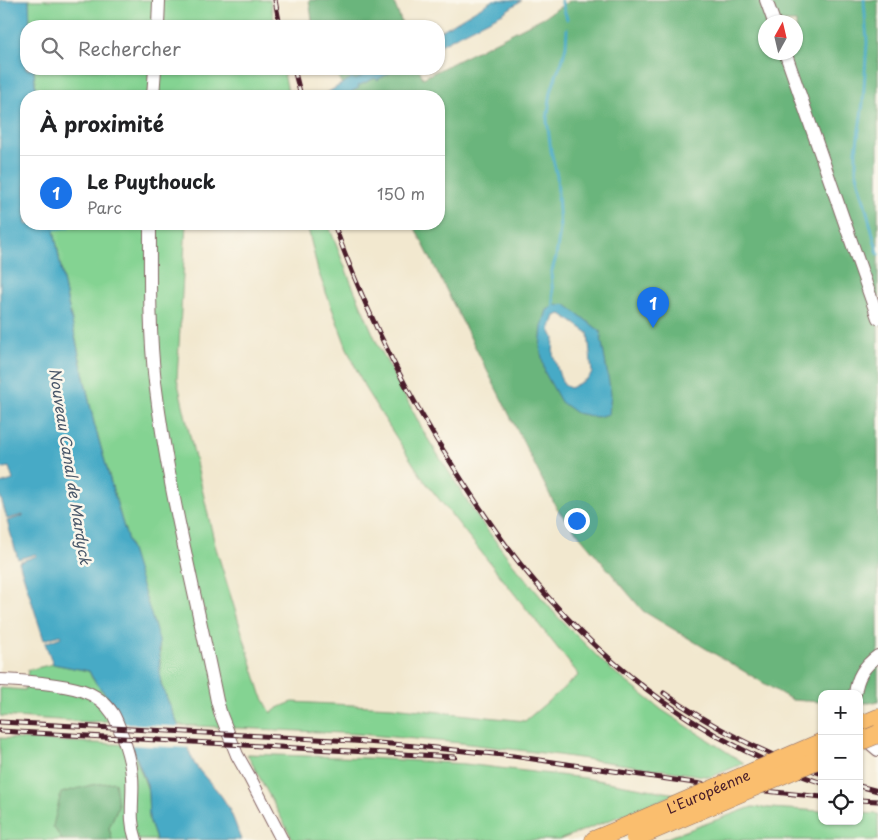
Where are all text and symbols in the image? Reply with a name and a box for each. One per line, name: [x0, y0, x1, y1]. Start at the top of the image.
north arrow: [758, 15, 803, 60]
search box: [20, 20, 445, 75]
icon: search: [38, 34, 66, 62]
text: Rechercher: [78, 34, 181, 62]
text: À proximité: [40, 107, 164, 139]
text: Le Puythouck: [87, 167, 215, 195]
text: 1: [52, 181, 60, 205]
text: 150 m: [377, 181, 425, 205]
text: Parc: [87, 195, 122, 219]
pin: 1: [637, 287, 669, 328]
water label: Nouveau Canal de Mardyck: [44, 366, 98, 567]
your location: [564, 508, 590, 534]
map controls: [818, 690, 863, 825]
button: +: [818, 690, 863, 735]
button: −: [818, 735, 863, 780]
street label: L'Européenne: [663, 764, 753, 818]
button: locate: [818, 780, 863, 825]

